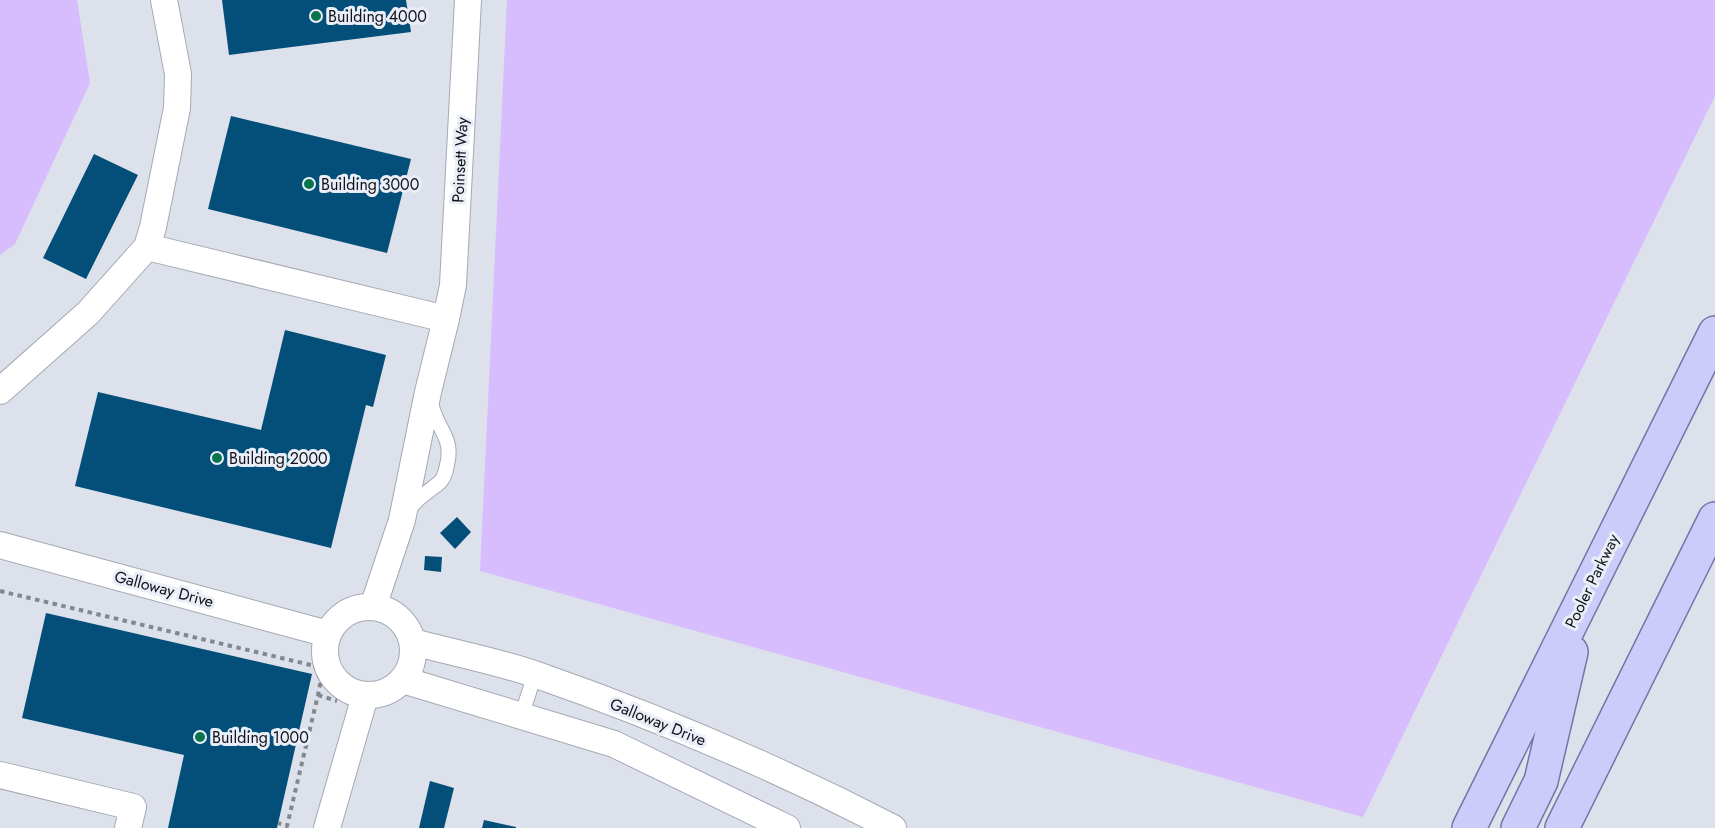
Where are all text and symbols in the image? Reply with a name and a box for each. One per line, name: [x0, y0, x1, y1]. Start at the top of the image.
place label: Building 4000: [328, 5, 427, 28]
marker: Building 4000: [309, 9, 323, 23]
street label: Poinsett Way: [446, 116, 474, 203]
place label: Building 3000: [321, 173, 419, 196]
marker: Building 3000: [302, 177, 316, 191]
place label: Building 2000: [229, 447, 328, 470]
marker: Building 2000: [210, 451, 224, 465]
street label: Pooler Parkway: [1559, 529, 1625, 632]
street label: Galloway Drive: [112, 565, 216, 613]
street label: Galloway Drive: [606, 692, 710, 752]
place label: Building 1000: [212, 726, 309, 749]
marker: Building 1000: [193, 730, 207, 744]

